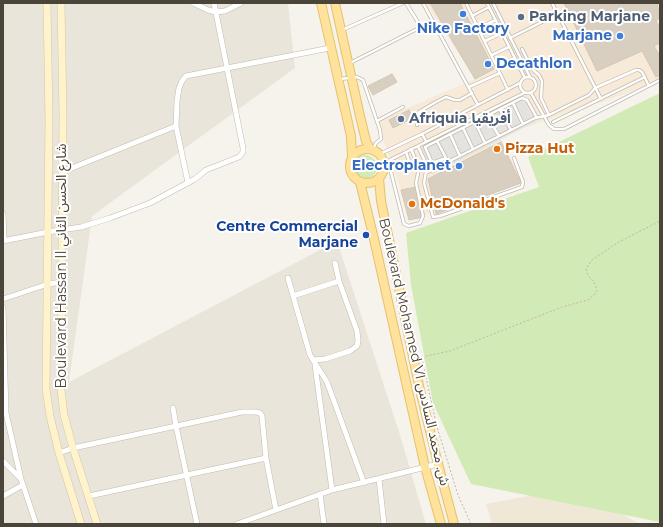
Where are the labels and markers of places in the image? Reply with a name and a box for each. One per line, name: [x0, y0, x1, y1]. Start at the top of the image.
marker: Nike Factory: [458, 9, 468, 19]
place label: Parking Marjane: [529, 9, 650, 25]
marker: Parking Marjane: [516, 12, 526, 22]
place label: Nike Factory: [417, 21, 509, 37]
place label: Marjane: [552, 28, 612, 44]
marker: Marjane: [615, 31, 625, 41]
place label: Decathlon: [496, 56, 572, 72]
marker: Decathlon: [483, 59, 493, 69]
place label: Afriquia أفريقيا: [409, 111, 511, 127]
marker: Afriquia أفريقيا: [396, 114, 406, 124]
place label: Pizza Hut: [505, 141, 574, 157]
marker: Pizza Hut: [492, 144, 502, 154]
place label: Electroplanet: [352, 158, 451, 174]
marker: Electroplanet: [454, 161, 464, 171]
place label: McDonald's: [420, 196, 505, 212]
marker: McDonald's: [407, 199, 417, 209]
place label: Centre Commercial Marjane: [216, 219, 358, 252]
marker: Centre Commercial Marjane: [361, 230, 371, 240]

